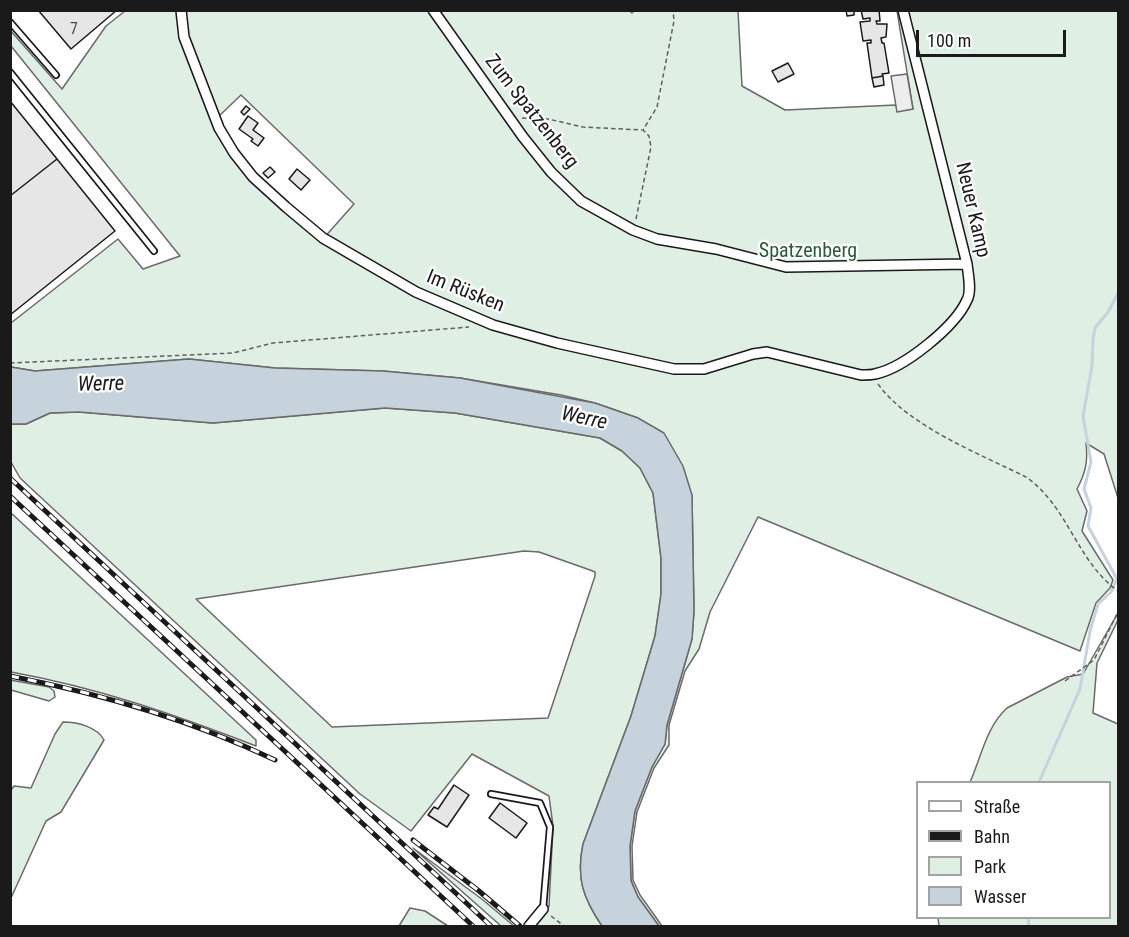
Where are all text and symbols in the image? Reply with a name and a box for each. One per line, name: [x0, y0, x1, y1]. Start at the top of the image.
scale bar: [919, 18, 1069, 56]
house number: 7: [70, 20, 78, 40]
text: 100 m: [927, 30, 971, 51]
street label: Zum Spatzenberg: [479, 50, 583, 174]
street label: Neuer Kamp: [949, 160, 995, 260]
park label: Spatzenberg: [759, 240, 857, 264]
street label: Im Rüsken: [423, 266, 507, 318]
water label: Werre: [78, 372, 124, 398]
water label: Werre: [559, 402, 609, 436]
legend: [916, 781, 1111, 919]
text: Straße: [974, 796, 1020, 817]
text: Bahn: [974, 826, 1010, 847]
text: Park: [974, 856, 1006, 877]
text: Wasser: [974, 886, 1026, 907]

